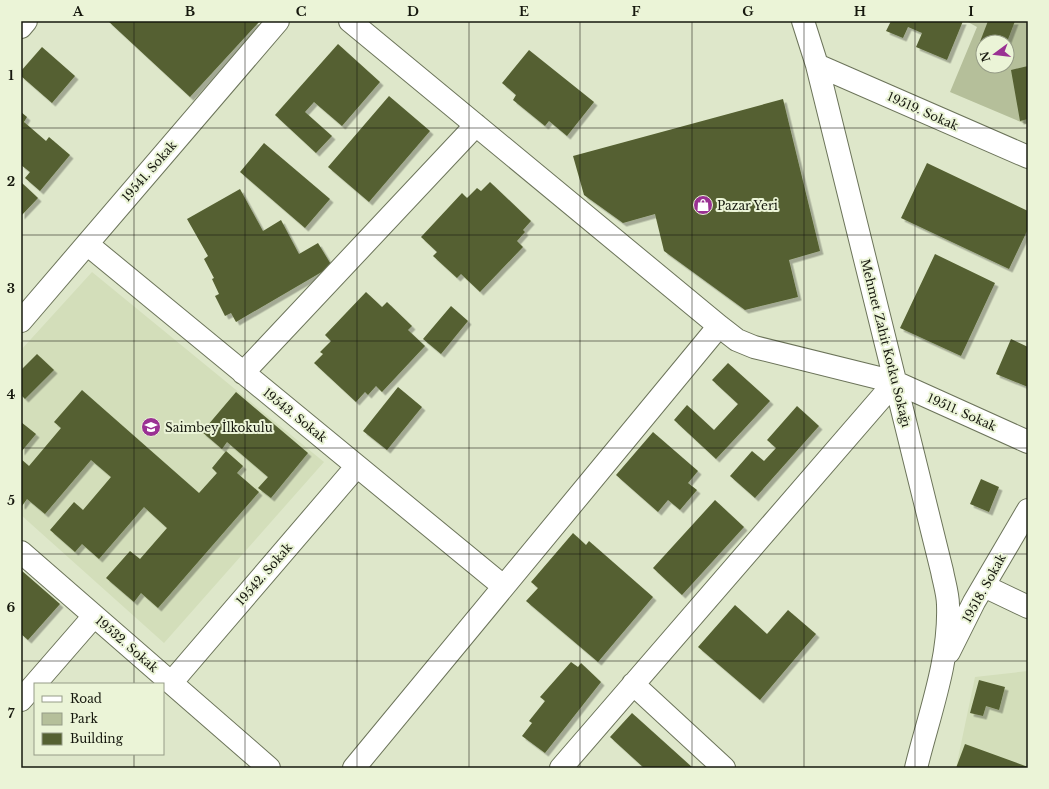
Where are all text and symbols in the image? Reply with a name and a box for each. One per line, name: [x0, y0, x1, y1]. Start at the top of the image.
text: A: [72, 3, 84, 20]
text: B: [185, 3, 195, 20]
text: C: [296, 3, 307, 20]
text: D: [407, 3, 419, 20]
text: E: [519, 3, 529, 20]
text: F: [632, 3, 641, 20]
text: G: [742, 3, 754, 20]
text: H: [854, 3, 866, 20]
text: I: [968, 3, 974, 20]
north arrow: [975, 34, 1015, 74]
text: N: [977, 49, 993, 63]
text: 1: [8, 67, 14, 84]
street label: 19519. Sokak: [885, 89, 961, 134]
street label: 19541. Sokak: [118, 137, 180, 205]
text: 2: [7, 173, 15, 190]
shop icon: Pazar Yeri: [692, 194, 714, 216]
place label: Pazar Yeri: [717, 198, 778, 213]
street label: Mehmet Zahit Kotku Sokağı: [858, 257, 914, 429]
text: 3: [7, 280, 15, 297]
street label: 19543. Sokak: [260, 385, 330, 446]
text: 4: [7, 386, 16, 403]
street label: 19511. Sokak: [925, 390, 1000, 434]
school or university icon: Saimbey İlkokulu: [140, 416, 162, 438]
place label: Saimbey İlkokulu: [165, 419, 273, 435]
text: 5: [7, 492, 15, 509]
street label: 19542. Sokak: [233, 539, 296, 608]
street label: 19518. Sokak: [959, 551, 1009, 625]
text: 6: [7, 599, 16, 616]
street label: 19532. Sokak: [93, 613, 162, 676]
legend: [34, 683, 164, 755]
text: Road: [70, 691, 102, 706]
text: 7: [8, 705, 15, 722]
text: Park: [70, 711, 98, 726]
text: Building: [70, 731, 124, 746]

